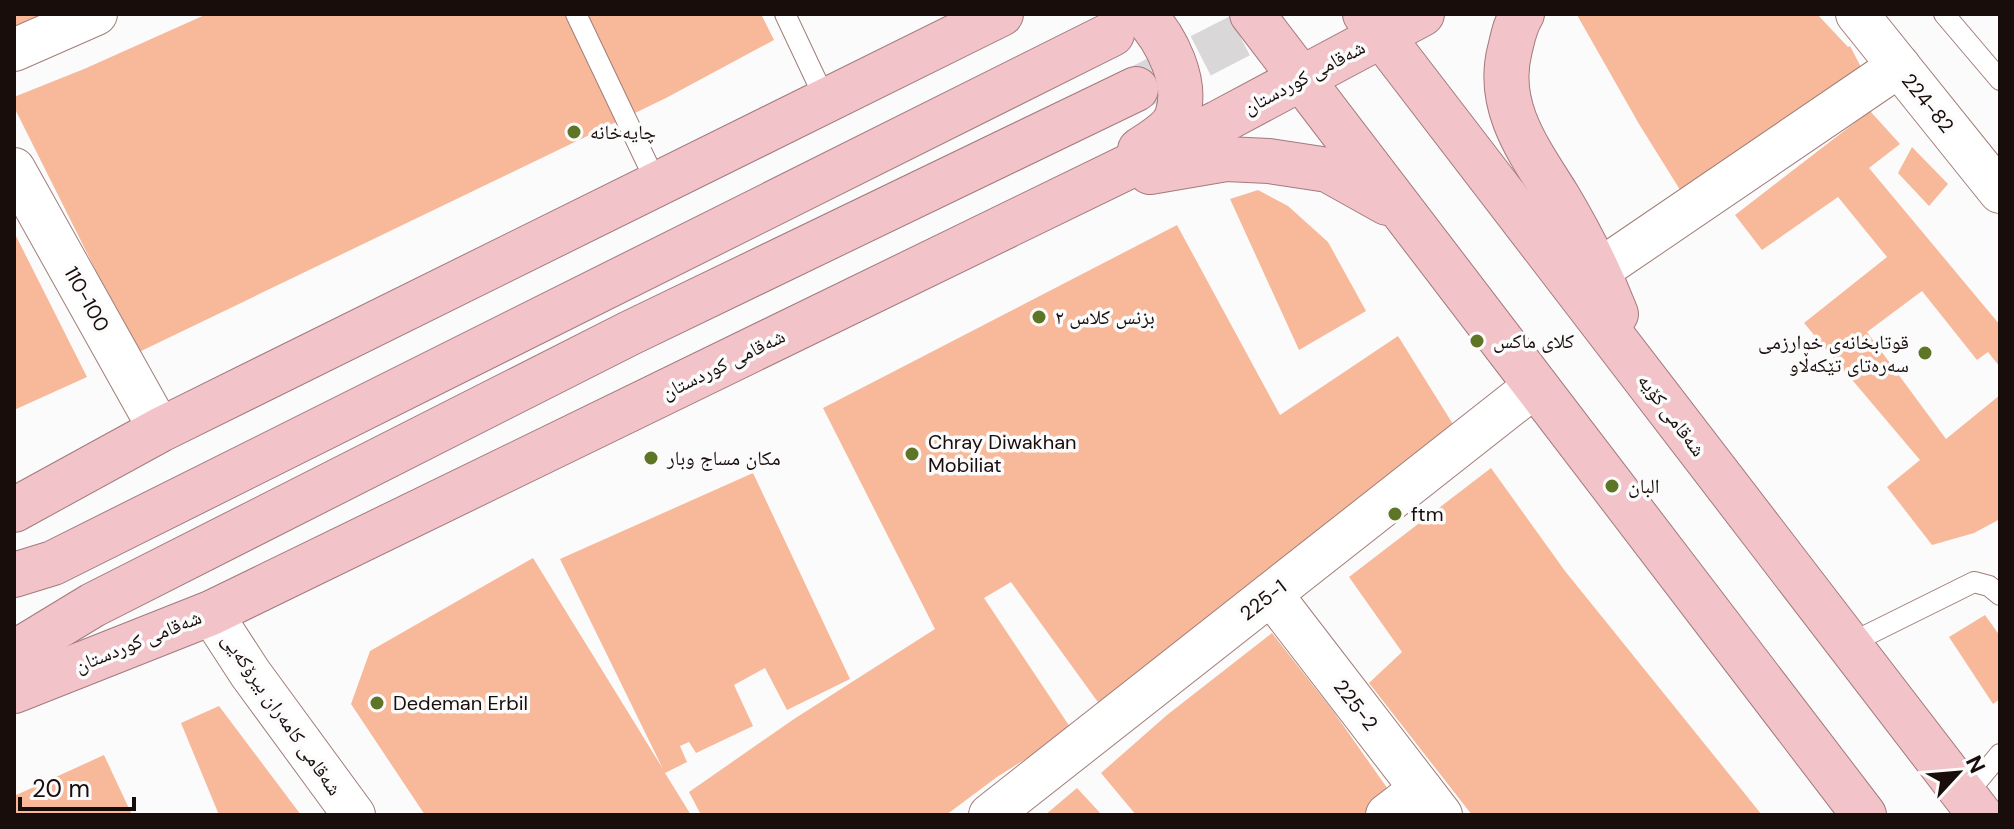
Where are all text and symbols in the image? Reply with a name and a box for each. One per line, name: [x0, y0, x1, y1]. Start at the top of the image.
street label: شەقامی کوردستان: [1238, 34, 1370, 120]
street label: 224-82: [1896, 68, 1960, 138]
place label: چایەخانە: [590, 119, 656, 145]
marker: چایەخانە: [565, 123, 583, 141]
street label: 110-100: [59, 262, 115, 336]
place label: بزنس کلاس ٢: [1055, 304, 1155, 330]
marker: بزنس کلاس ٢: [1030, 308, 1048, 326]
street label: شەقامی کوردستان: [657, 323, 789, 405]
place label: كلای ماكس: [1493, 328, 1574, 354]
place label: قوتابخانەی خوارزمی سەرەتای تێکەڵاو: [1758, 329, 1909, 378]
marker: كلای ماكس: [1468, 332, 1486, 350]
marker: قوتابخانەی خوارزمی سەرەتای تێکەڵاو: [1916, 344, 1934, 362]
street label: شەقامی کۆیە: [1632, 368, 1712, 462]
place label: Chray Diwakhan Mobiliat: [928, 429, 1077, 478]
place label: مكان مساج وبار: [666, 445, 781, 471]
marker: Chray Diwakhan Mobiliat: [903, 445, 921, 463]
marker: مكان مساج وبار: [642, 449, 660, 467]
place label: البان: [1628, 473, 1660, 499]
marker: البان: [1603, 477, 1621, 495]
place label: ftm: [1411, 501, 1443, 527]
marker: ftm: [1386, 505, 1404, 523]
street label: 225-1: [1234, 574, 1292, 626]
street label: شەقامی کوردستان: [71, 604, 205, 678]
street label: شه‌قامی كامەران بیرۆكەیی: [216, 628, 348, 800]
street label: 225-2: [1328, 674, 1384, 736]
place label: Dedeman Erbil: [393, 690, 528, 716]
marker: Dedeman Erbil: [368, 694, 386, 712]
north arrow: [1918, 733, 1998, 813]
text: N: [1959, 751, 1992, 778]
scale bar: [20, 761, 134, 811]
text: 20 m: [32, 773, 90, 804]

